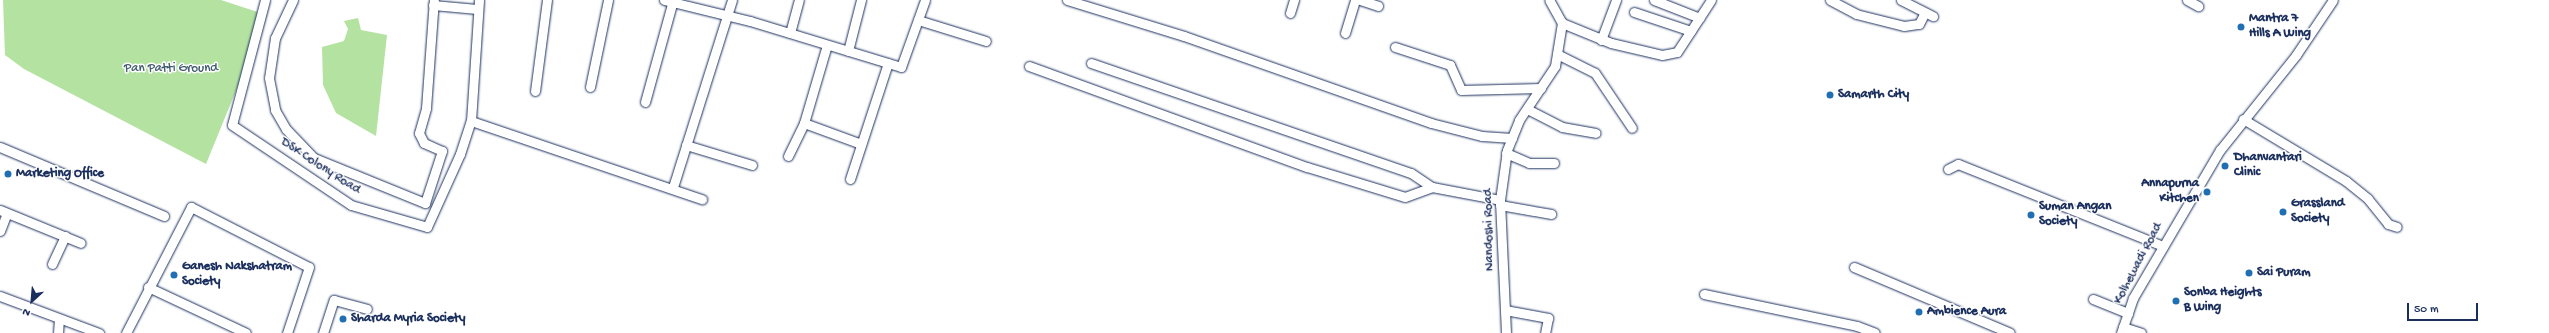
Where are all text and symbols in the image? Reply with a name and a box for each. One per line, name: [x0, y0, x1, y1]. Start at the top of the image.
place label: Mantra 7 Hills A Wing: [2249, 12, 2311, 43]
marker: Mantra 7 Hills A Wing: [2236, 22, 2246, 32]
park label: Pan Patti Ground: [124, 61, 218, 77]
place label: Samarth City: [1838, 87, 1909, 103]
marker: Samarth City: [1825, 90, 1835, 100]
street label: DSK Colony Road: [277, 135, 363, 199]
place label: Dhanvantari Clinic: [2234, 151, 2302, 182]
marker: Dhanvantari Clinic: [2219, 160, 2231, 172]
place label: Marketing Office: [16, 166, 104, 182]
marker: Marketing Office: [3, 169, 13, 179]
place label: Annapurna Kitchen: [2141, 177, 2199, 208]
marker: Annapurna Kitchen: [2202, 187, 2212, 197]
street label: Nandoshi Road: [1481, 189, 1499, 271]
place label: Grassland Society: [2291, 197, 2344, 228]
place label: Suman Angan Society: [2039, 200, 2111, 231]
marker: Grassland Society: [2278, 207, 2288, 217]
marker: Suman Angan Society: [2026, 210, 2036, 220]
street label: Kolhewadi Road: [2111, 221, 2167, 307]
place label: Ganesh Nakshatram Society: [182, 260, 292, 291]
place label: Sai Puram: [2257, 265, 2310, 281]
marker: Sai Puram: [2244, 268, 2254, 278]
marker: Ganesh Nakshatram Society: [169, 270, 179, 280]
north arrow: [12, 281, 52, 321]
place label: Sonba Heights B Wing: [2184, 286, 2262, 317]
scale bar: [2409, 295, 2480, 321]
marker: Sonba Heights B Wing: [2171, 296, 2181, 306]
text: 50 m: [2414, 303, 2439, 317]
place label: Ambience Aura: [1927, 304, 2006, 320]
text: N: [21, 305, 33, 319]
marker: Ambience Aura: [1914, 307, 1924, 317]
place label: Sharda Myria Society: [351, 311, 465, 327]
marker: Sharda Myria Society: [338, 314, 348, 324]

